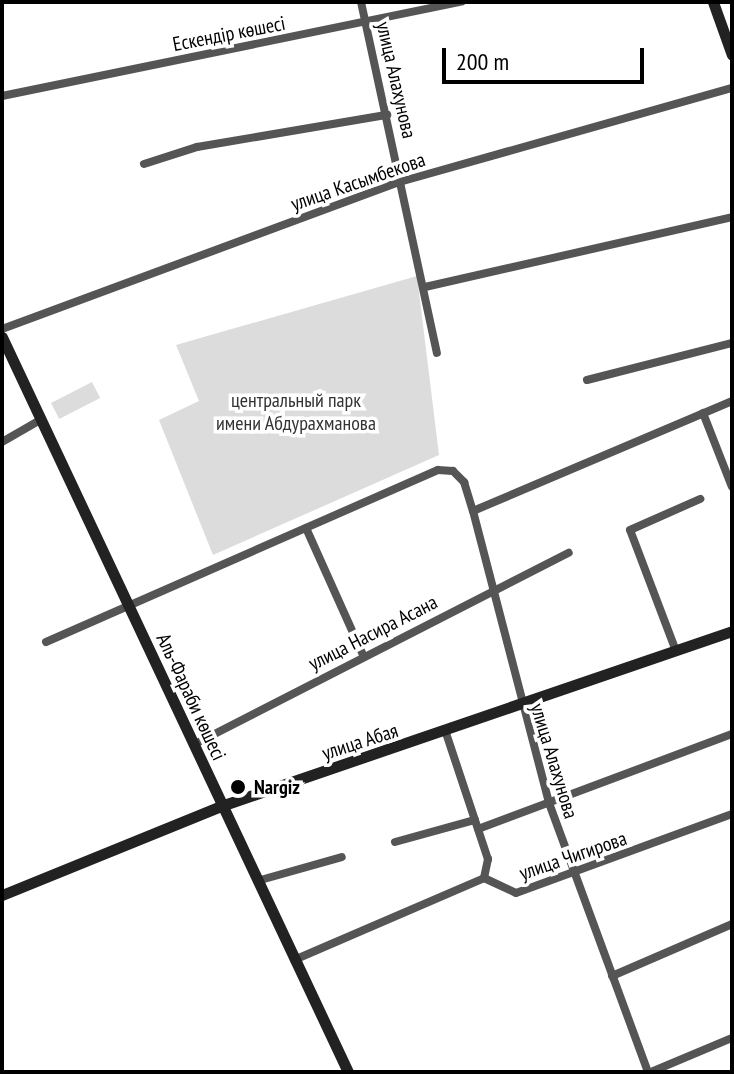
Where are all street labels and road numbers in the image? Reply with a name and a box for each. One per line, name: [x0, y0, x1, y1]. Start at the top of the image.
street label: Ескендір көшесі: [171, 11, 287, 57]
street label: улица Алахунова: [371, 19, 421, 141]
street label: улица Касымбекова: [288, 148, 428, 216]
street label: улица Насира Асана: [304, 590, 442, 676]
street label: Аль-Фараби көшесі: [151, 630, 231, 764]
street label: улица Алахунова: [525, 700, 583, 822]
street label: улица Абая: [319, 718, 401, 766]
street label: улица Чигирова: [516, 826, 630, 886]

